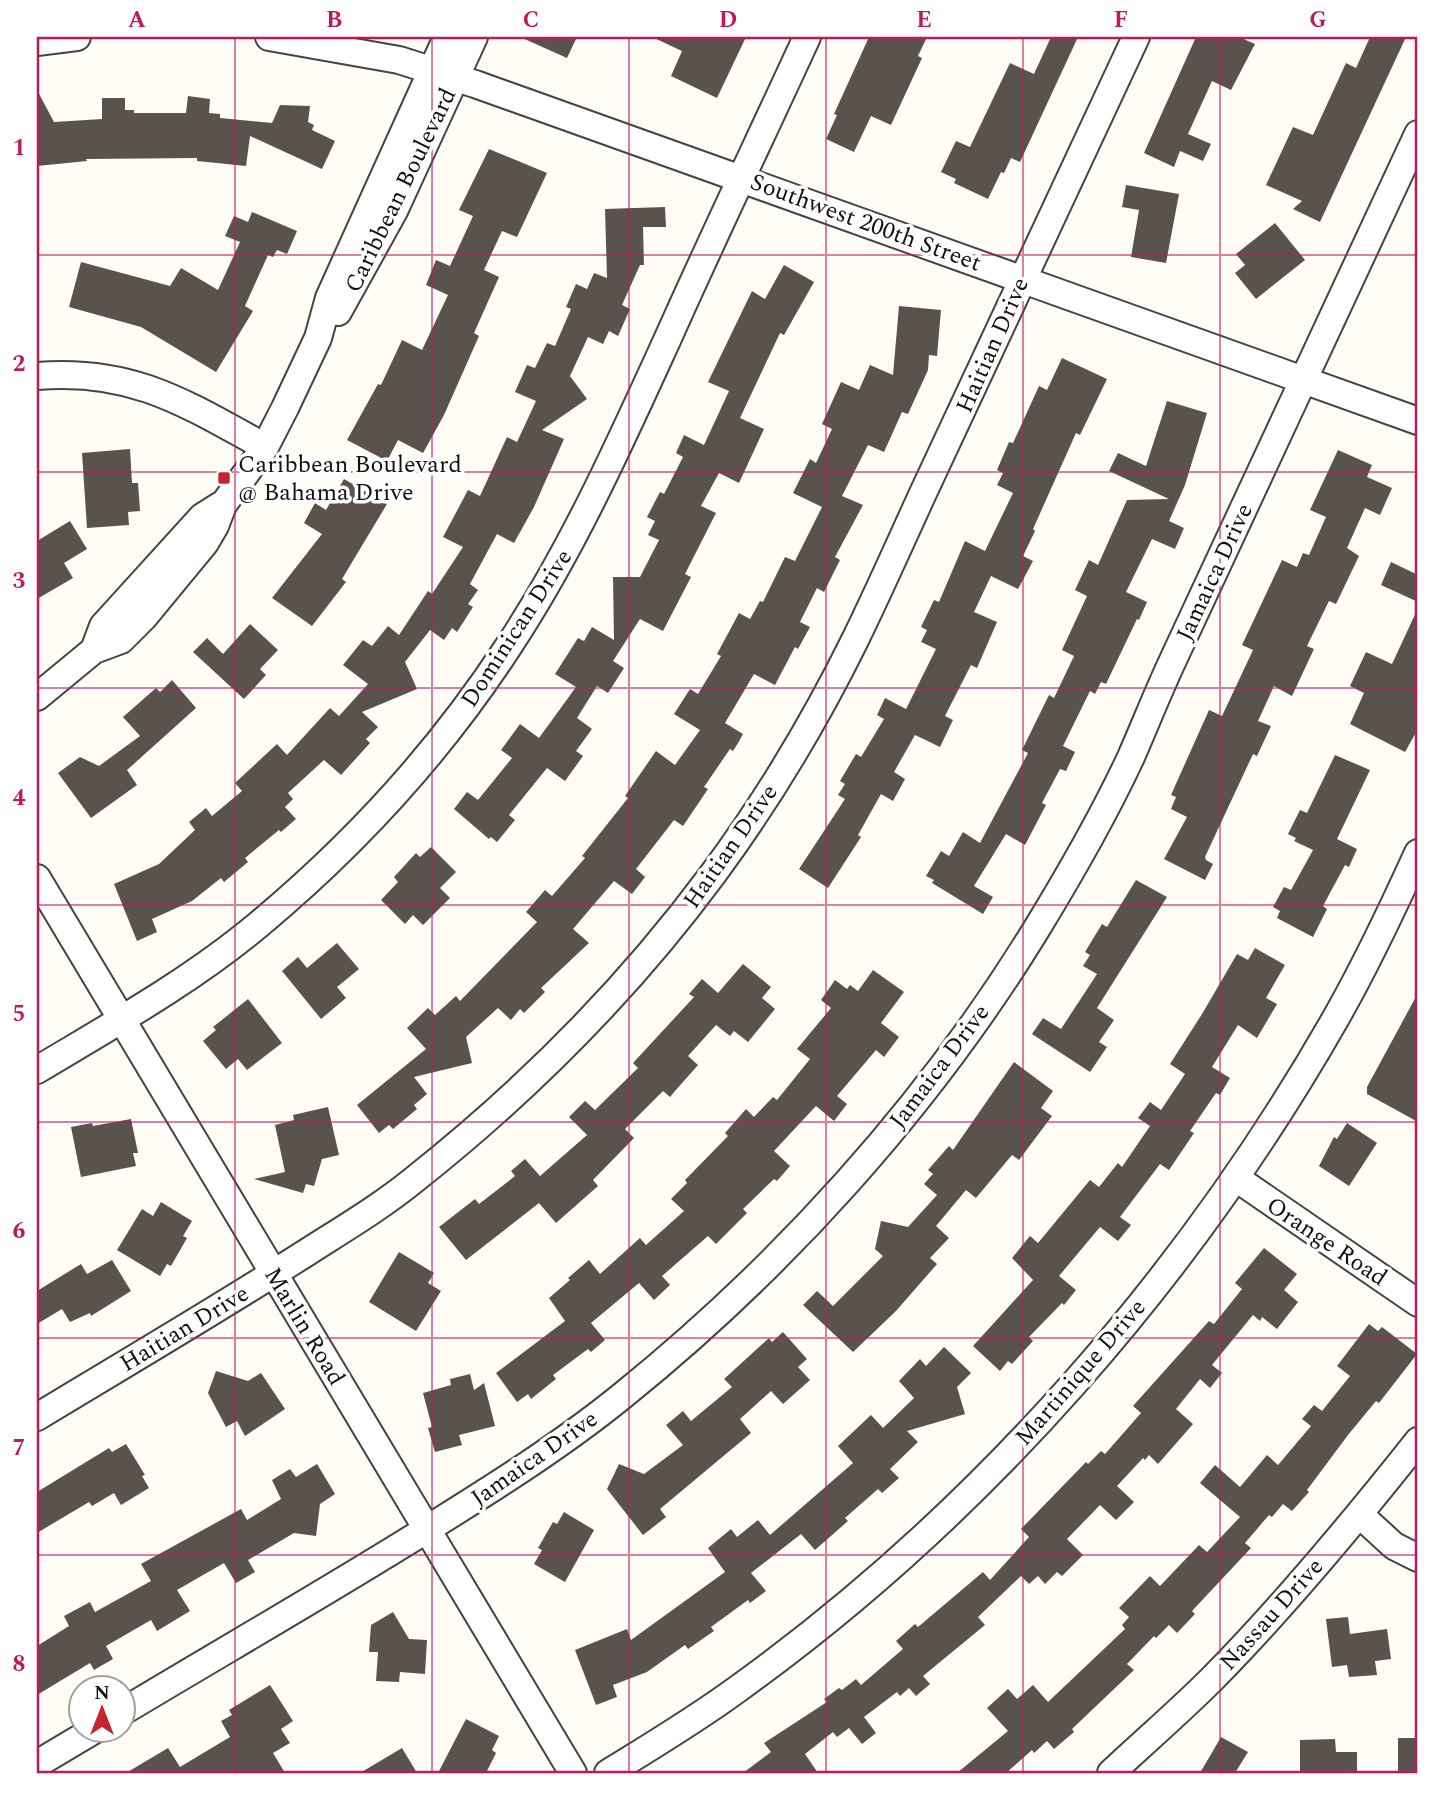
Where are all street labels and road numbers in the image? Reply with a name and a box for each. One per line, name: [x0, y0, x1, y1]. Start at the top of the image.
street label: Caribbean Boulevard: [336, 82, 466, 299]
street label: Southwest 200th Street: [745, 164, 986, 282]
street label: Haitian Drive: [947, 272, 1039, 419]
street label: Jamaica Drive: [1167, 498, 1263, 647]
street label: Dominican Drive: [452, 542, 582, 715]
street label: Haitian Drive: [674, 777, 787, 916]
street label: Jamaica Drive: [881, 997, 999, 1137]
street label: Orange Road: [1259, 1188, 1394, 1296]
street label: Marlin Road: [254, 1260, 354, 1393]
street label: Haitian Drive: [113, 1276, 256, 1382]
street label: Martinique Drive: [1007, 1291, 1155, 1454]
street label: Jamaica Drive: [464, 1402, 606, 1516]
street label: Nassau Drive: [1211, 1550, 1332, 1679]

